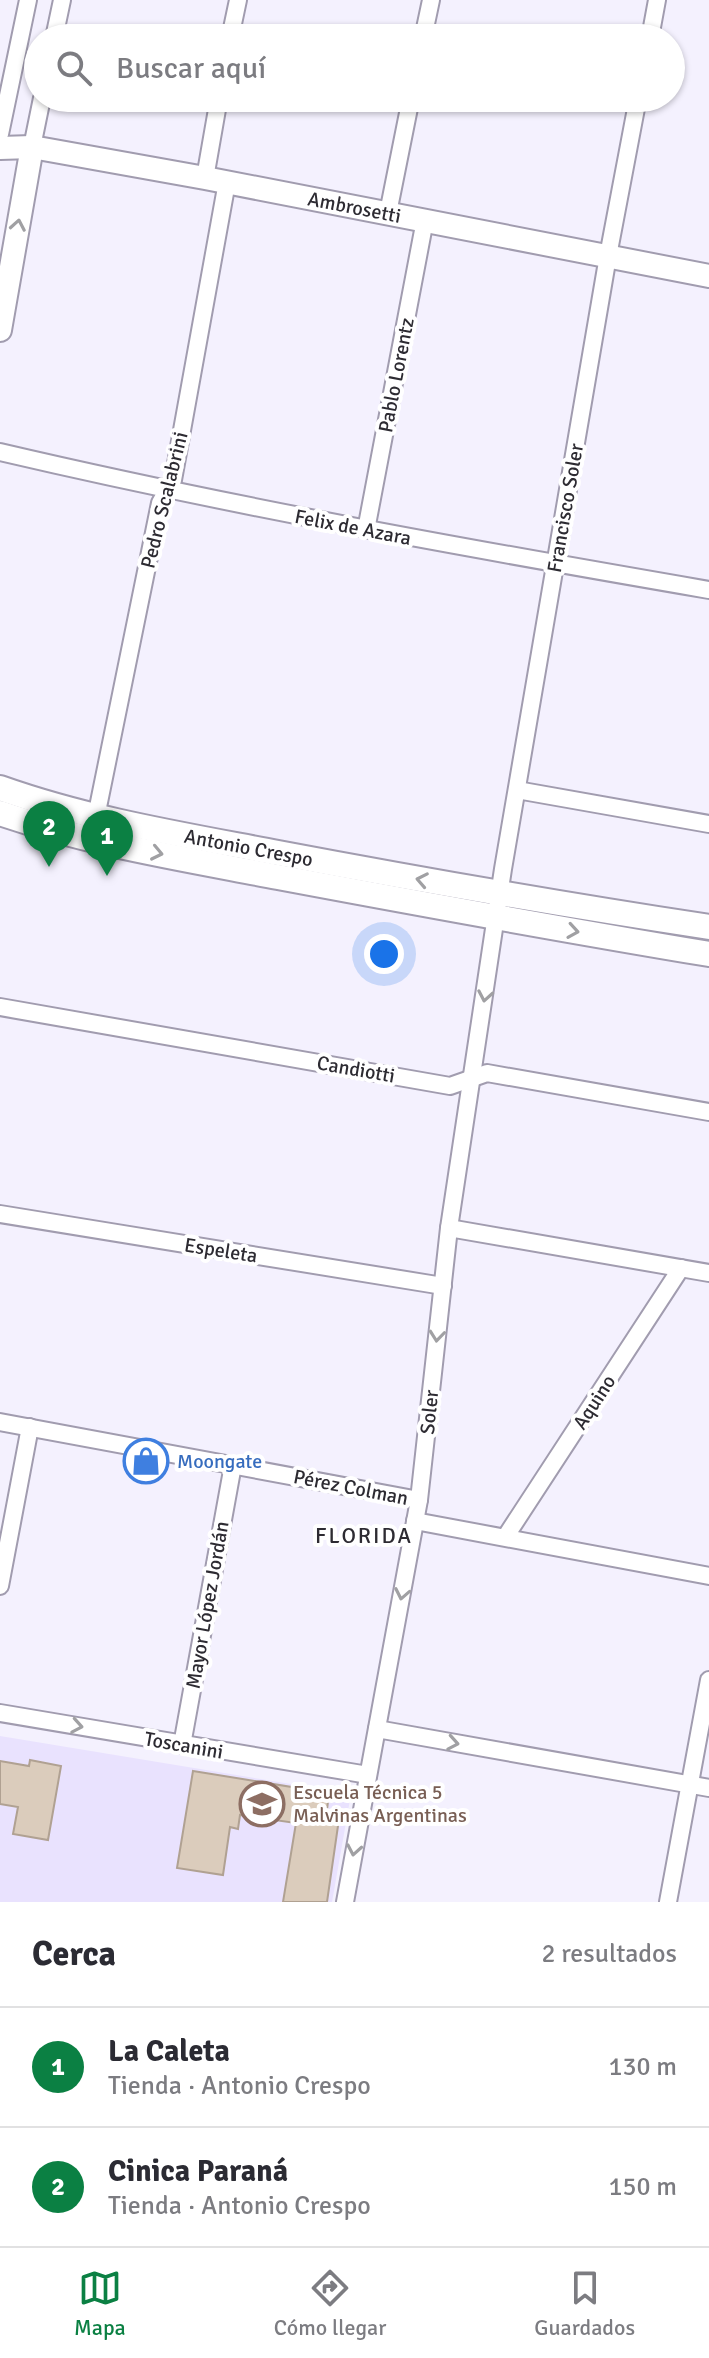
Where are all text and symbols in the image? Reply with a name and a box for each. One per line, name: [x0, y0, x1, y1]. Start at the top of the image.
search box: [24, 24, 685, 112]
icon: search: [52, 46, 96, 90]
text: Buscar aquí: [116, 50, 266, 87]
street label: Ambrosetti: [306, 186, 403, 229]
one-way arrow: [9, 218, 26, 232]
street label: Pablo Lorentz: [373, 315, 420, 435]
street label: Pedro Scalabrini: [135, 429, 194, 571]
street label: Francisco Soler: [542, 441, 589, 575]
street label: Felix de Azara: [292, 504, 413, 551]
pin: 2: [23, 801, 75, 867]
pin: 1: [81, 810, 133, 876]
street label: Antonio Crespo: [182, 824, 315, 872]
one-way arrow: [149, 844, 163, 861]
one-way arrow: [416, 873, 429, 890]
one-way arrow: [566, 922, 579, 939]
your location: [364, 934, 404, 974]
one-way arrow: [477, 989, 494, 1003]
street label: Candiotti: [315, 1050, 397, 1089]
street label: Espeleta: [183, 1232, 259, 1269]
one-way arrow: [429, 1330, 446, 1343]
street label: Aquino: [568, 1370, 621, 1434]
street label: Soler: [415, 1388, 444, 1436]
shop icon: Moongate: [122, 1437, 170, 1485]
place label: Moongate: [177, 1449, 262, 1474]
street label: Pérez Colman: [291, 1464, 410, 1511]
street label: Mayor López Jordán: [180, 1519, 235, 1691]
district label: FLORIDA: [315, 1522, 413, 1549]
one-way arrow: [394, 1587, 411, 1601]
one-way arrow: [70, 1717, 84, 1734]
street label: Toscanini: [143, 1726, 225, 1765]
one-way arrow: [447, 1733, 460, 1750]
school or university icon: Escuela Técnica 5 Malvinas Argentinas: [238, 1780, 286, 1828]
place label: Escuela Técnica 5 Malvinas Argentinas: [293, 1780, 467, 1828]
one-way arrow: [347, 1843, 364, 1856]
text: Cerca: [32, 1933, 116, 1975]
text: 2 resultados: [541, 1938, 677, 1970]
text: La Caleta: [108, 2033, 230, 2070]
text: 1: [51, 2051, 65, 2083]
text: 130 m: [608, 2051, 677, 2083]
text: Tienda · Antonio Crespo: [108, 2070, 371, 2102]
text: Cinica Paraná: [108, 2153, 288, 2190]
text: 2: [51, 2171, 65, 2203]
text: 150 m: [608, 2171, 677, 2203]
text: Tienda · Antonio Crespo: [108, 2190, 371, 2222]
tab: Mapa: [74, 2266, 126, 2341]
tab: Cómo llegar: [274, 2266, 386, 2341]
tab: Guardados: [534, 2266, 635, 2341]

